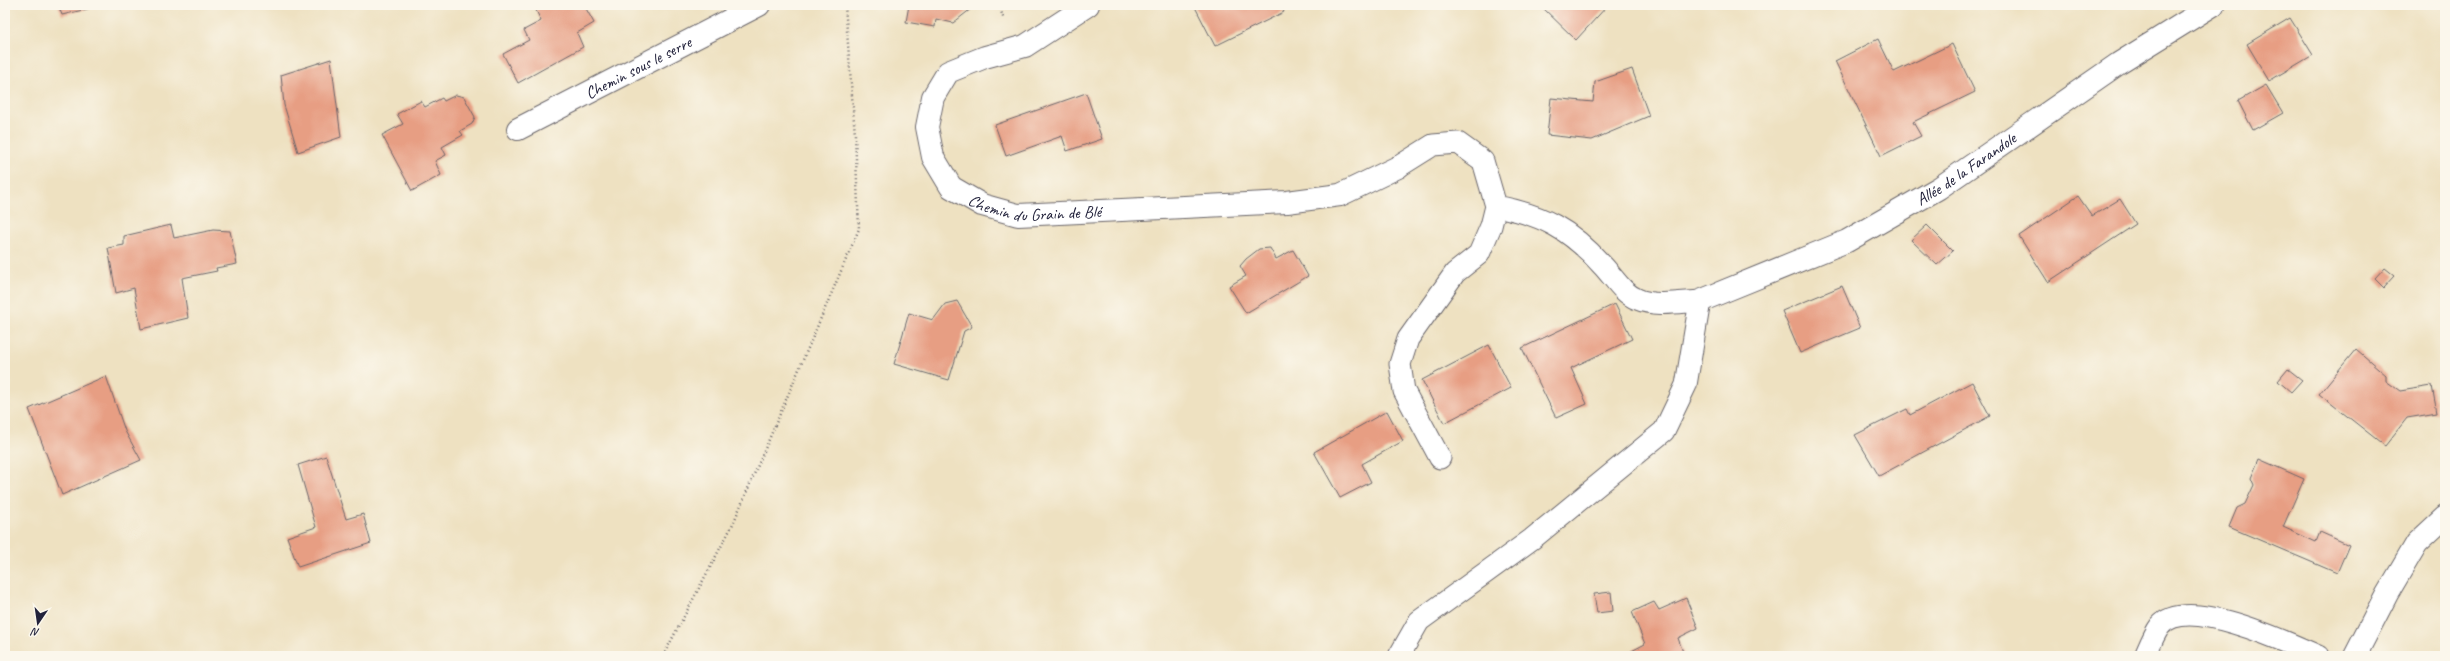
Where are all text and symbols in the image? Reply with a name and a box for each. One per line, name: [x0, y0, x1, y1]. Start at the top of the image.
street label: Chemin sous le serre: [581, 31, 696, 103]
street label: Allée de la Farandole: [1912, 127, 2021, 210]
street label: Chemin du Grain de Blé: [965, 189, 1104, 226]
north arrow: [18, 603, 58, 643]
text: N: [29, 625, 41, 640]

